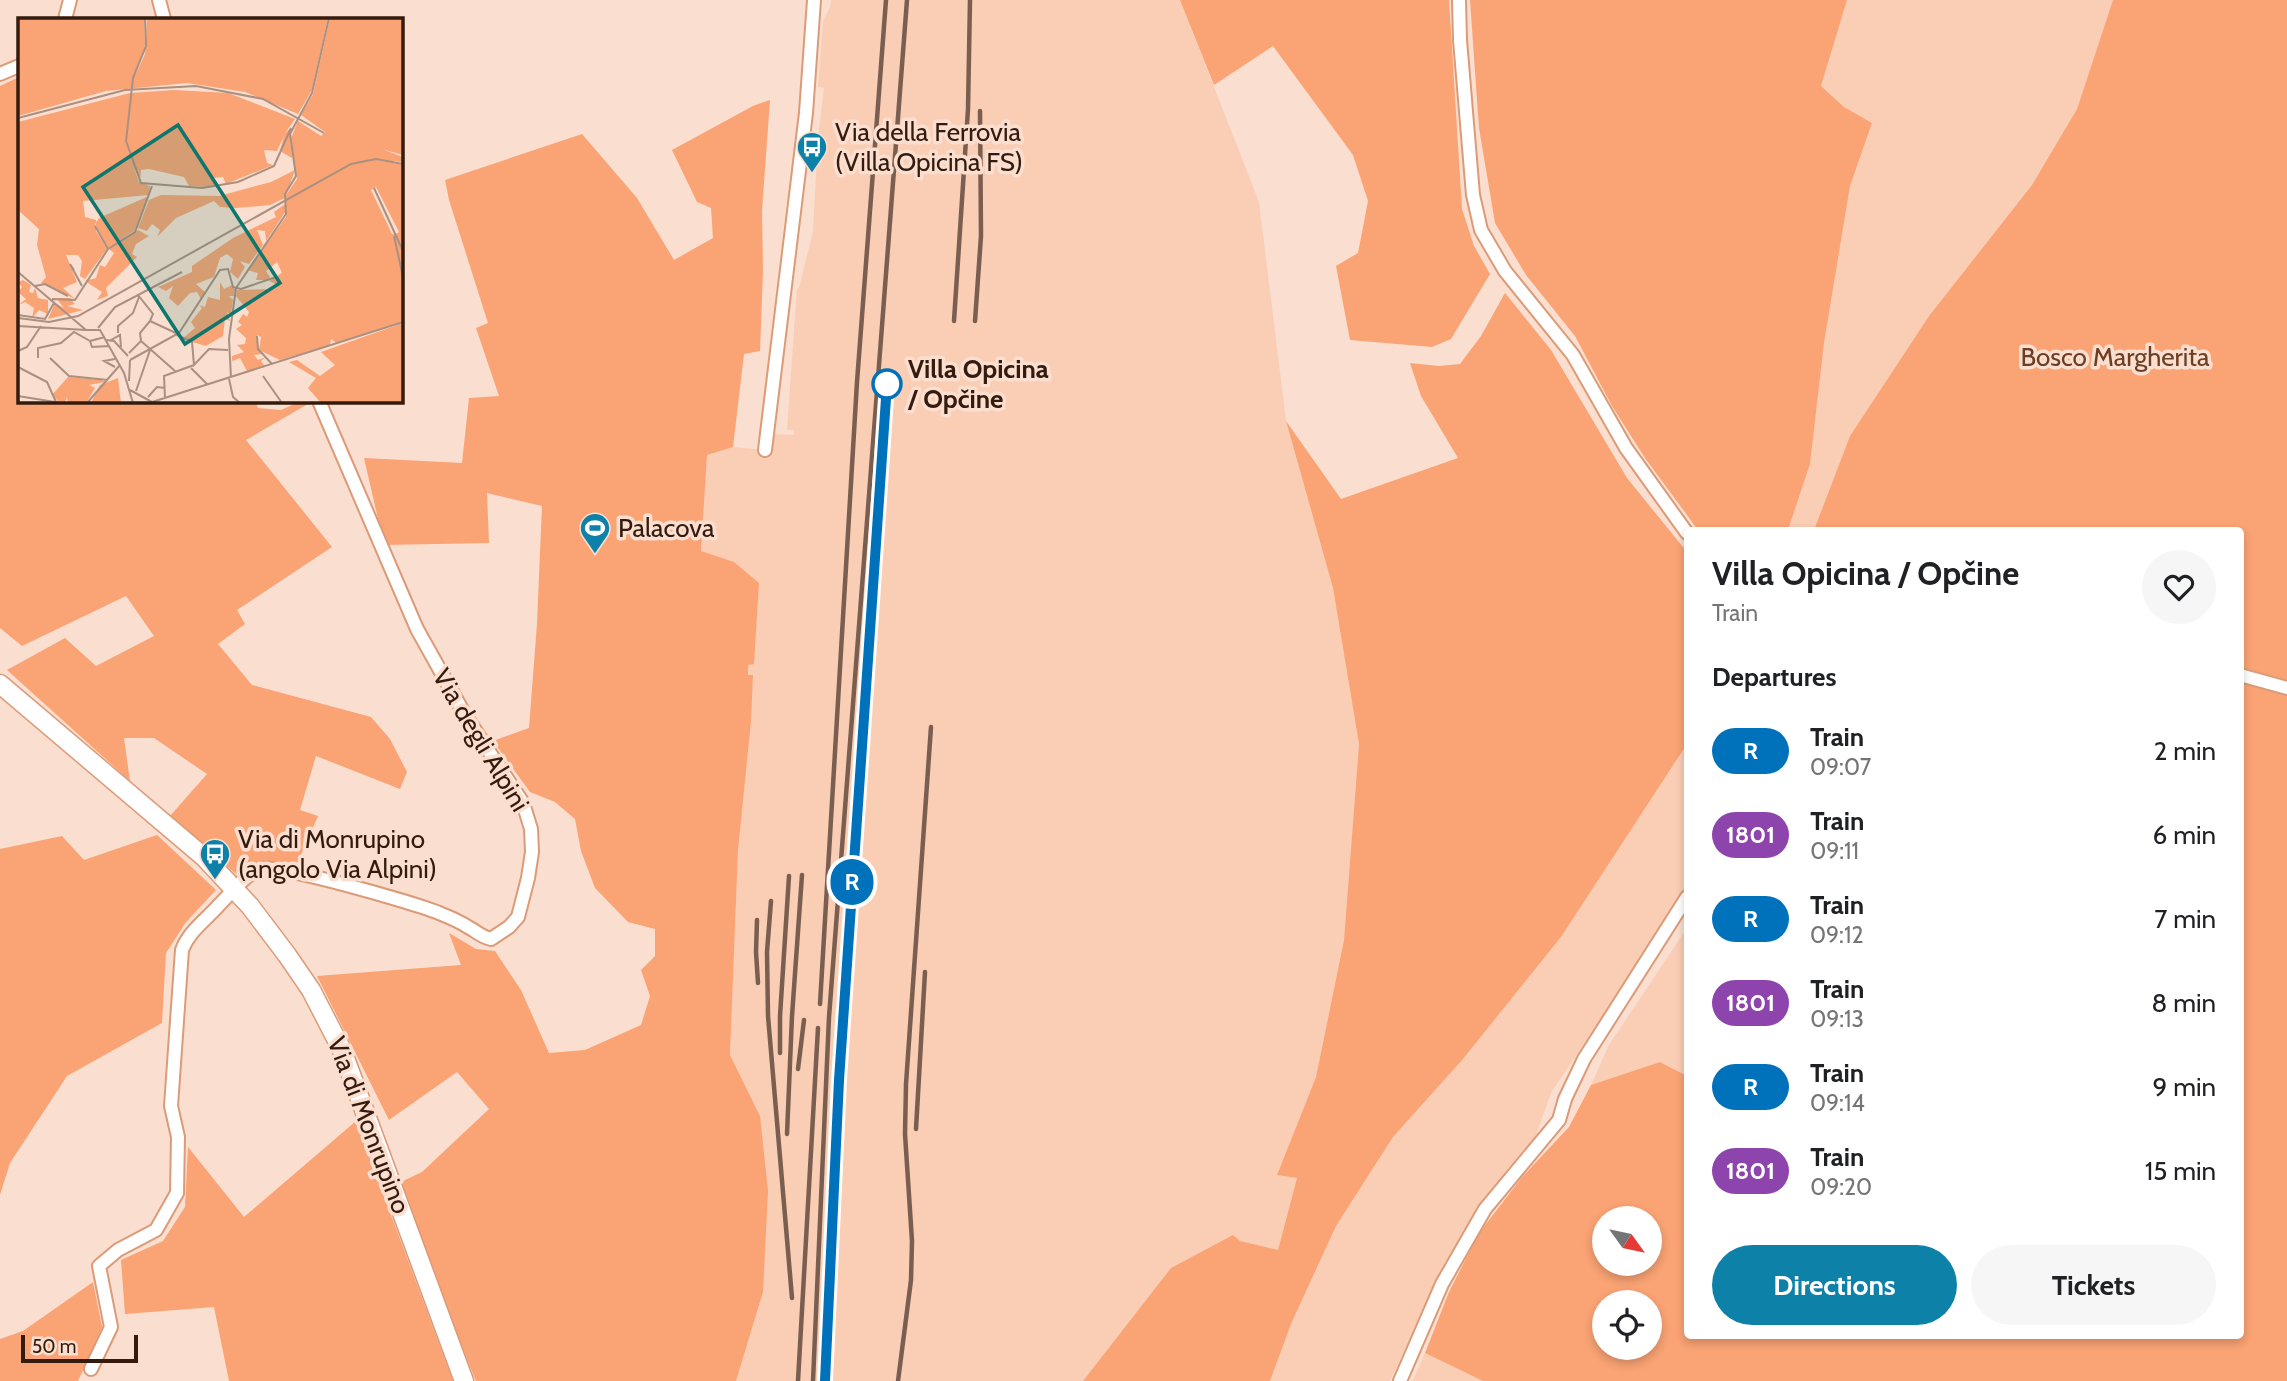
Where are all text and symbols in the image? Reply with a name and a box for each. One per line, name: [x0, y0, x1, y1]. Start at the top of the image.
inset map: [18, 18, 402, 402]
place label: Via della Ferrovia (Villa Opicina FS): [835, 116, 1023, 178]
bus stop icon: Via della Ferrovia (Villa Opicina FS): [795, 130, 829, 174]
park label: Bosco Margherita: [2020, 341, 2210, 373]
place label: Villa Opicina / Opčine: [907, 353, 1049, 415]
marker: Villa Opicina / Opčine: [872, 369, 902, 399]
sports icon: Palacova: [578, 511, 612, 555]
place label: Palacova: [618, 512, 715, 544]
button: heart: [2142, 550, 2216, 624]
text: Villa Opicina / Opčine: [1712, 553, 2019, 593]
text: Train: [1712, 599, 1758, 627]
text: Departures: [1712, 661, 1836, 693]
street label: Via degli Alpini: [426, 663, 536, 817]
text: Train: [1810, 721, 1864, 753]
text: 2 min: [2154, 735, 2216, 767]
text: R: [1743, 736, 1758, 765]
text: 09:07: [1810, 753, 1871, 781]
text: Train: [1810, 805, 1864, 837]
text: 6 min: [2153, 819, 2216, 851]
text: 1801: [1726, 820, 1775, 849]
place label: Via di Monrupino (angolo Via Alpini): [238, 823, 437, 885]
bus stop icon: Via di Monrupino (angolo Via Alpini): [198, 837, 232, 881]
text: 09:11: [1810, 837, 1859, 865]
line badge: R: [829, 859, 875, 905]
text: R: [844, 867, 860, 896]
text: Train: [1810, 889, 1864, 921]
text: 7 min: [2154, 903, 2216, 935]
text: R: [1743, 904, 1758, 933]
text: 09:12: [1810, 921, 1863, 949]
text: Train: [1810, 973, 1864, 1005]
text: 8 min: [2152, 987, 2216, 1019]
text: 1801: [1726, 988, 1775, 1017]
text: 09:13: [1810, 1005, 1864, 1033]
street label: Via di Monrupino: [321, 1032, 417, 1218]
text: Train: [1810, 1057, 1864, 1089]
text: 9 min: [2153, 1071, 2216, 1103]
text: R: [1743, 1072, 1758, 1101]
text: 09:14: [1810, 1089, 1865, 1117]
text: Train: [1810, 1141, 1864, 1173]
text: 15 min: [2145, 1155, 2216, 1187]
text: 1801: [1726, 1156, 1775, 1185]
text: 09:20: [1810, 1173, 1872, 1201]
north arrow: [1592, 1206, 1662, 1276]
map controls: [1592, 1206, 1662, 1360]
button: Directions: [1712, 1245, 1957, 1325]
button: Tickets: [1971, 1245, 2216, 1325]
button: locate: [1592, 1290, 1662, 1360]
scale bar: [21, 1332, 138, 1364]
text: 50 m: [32, 1335, 76, 1358]

